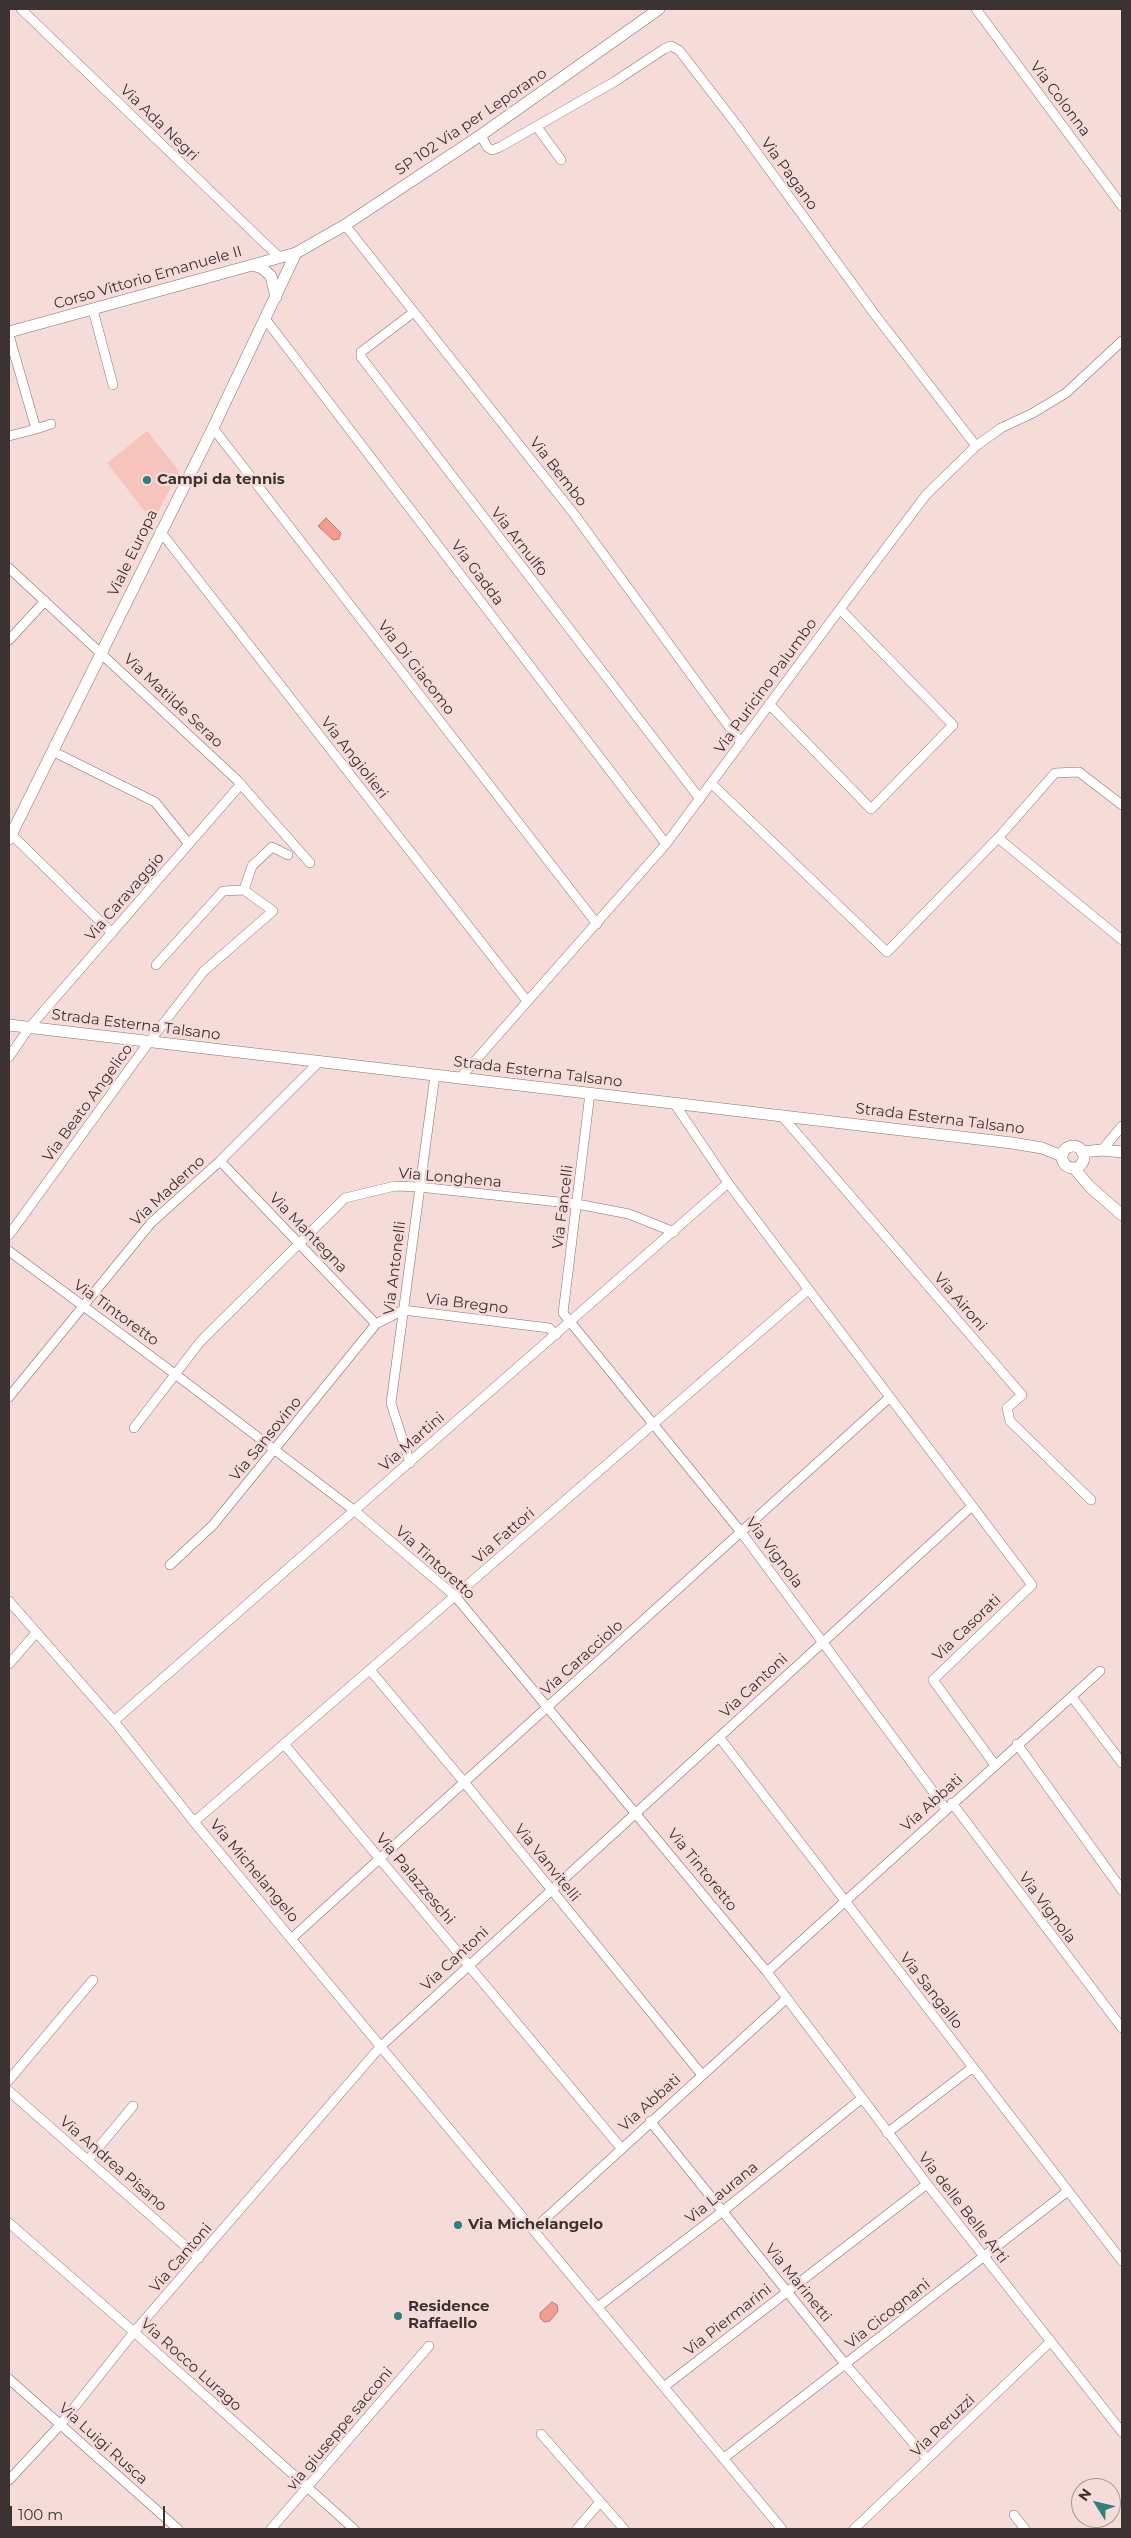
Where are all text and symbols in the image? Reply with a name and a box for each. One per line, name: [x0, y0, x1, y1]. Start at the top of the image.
street label: Via Colonna: [1026, 58, 1094, 140]
street label: SP 102 Via per Leporano: [392, 64, 550, 180]
street label: Via Ada Negri: [116, 81, 202, 165]
street label: Via Pagano: [757, 134, 821, 214]
street label: Corso Vittorio Emanuele II: [52, 242, 244, 314]
street label: Via Bembo: [525, 434, 591, 510]
place label: Campi da tennis: [157, 471, 285, 489]
marker: Campi da tennis: [141, 474, 153, 486]
street label: Via Arnulfo: [487, 504, 551, 580]
street label: Viale Europa: [104, 507, 162, 599]
street label: Via Gadda: [447, 537, 507, 609]
street label: Via Puricino Palumbo: [711, 615, 821, 757]
street label: Via Di Giacomo: [374, 617, 458, 719]
street label: Via Matilde Serao: [120, 650, 226, 752]
street label: Via Angiolieri: [317, 714, 391, 802]
street label: Via Caravaggio: [82, 849, 168, 945]
street label: Strada Esterna Talsano: [50, 1006, 222, 1044]
street label: Via Beato Angelico: [39, 1041, 137, 1165]
street label: Strada Esterna Talsano: [452, 1053, 624, 1091]
street label: Strada Esterna Talsano: [854, 1100, 1026, 1138]
street label: Via Maderno: [127, 1152, 209, 1230]
street label: Via Fancelli: [549, 1164, 577, 1250]
street label: Via Longhena: [398, 1165, 502, 1191]
street label: Via Mantegna: [265, 1189, 351, 1277]
street label: Via Antonelli: [380, 1220, 410, 1316]
street label: Via Aironi: [930, 1269, 990, 1335]
street label: Via Tintoretto: [70, 1276, 162, 1350]
street label: Via Bregno: [425, 1290, 509, 1318]
street label: Via Sansovino: [226, 1393, 306, 1485]
street label: Via Martini: [376, 1409, 448, 1475]
street label: Via Fattori: [469, 1504, 539, 1568]
street label: Via Vignola: [742, 1514, 806, 1592]
street label: Via Tintoretto: [391, 1523, 479, 1603]
street label: Via Casorati: [929, 1591, 1005, 1665]
street label: Via Caracciolo: [537, 1616, 627, 1700]
street label: Via Cantoni: [716, 1650, 792, 1722]
street label: Via Abbati: [897, 1771, 967, 1835]
street label: Via Michelangelo: [206, 1816, 302, 1926]
street label: Via Vanvitelli: [510, 1821, 584, 1905]
street label: Via Tintoretto: [663, 1825, 741, 1915]
street label: Via Palazzeschi: [372, 1830, 458, 1928]
street label: Via Vignola: [1015, 1869, 1079, 1947]
street label: Via Cantoni: [417, 1923, 493, 1995]
street label: Via Sangallo: [896, 1949, 966, 2033]
street label: Via Abbati: [615, 2071, 685, 2135]
street label: Via Andrea Pisano: [56, 2113, 170, 2215]
street label: Via delle Belle Arti: [914, 2149, 1012, 2267]
street label: Via Laurana: [682, 2158, 762, 2228]
place label: Via Michelangelo: [468, 2216, 603, 2234]
marker: Via Michelangelo: [452, 2219, 464, 2231]
street label: Via Cantoni: [146, 2220, 216, 2296]
street label: Via Marinetti: [761, 2240, 835, 2326]
street label: Via Cicognani: [842, 2275, 934, 2353]
street label: Via Piermarini: [681, 2280, 775, 2360]
place label: Residence Raffaello: [408, 2298, 489, 2333]
marker: Residence Raffaello: [392, 2310, 404, 2322]
street label: Via Rocco Lurago: [137, 2315, 245, 2415]
street label: via giuseppe sacconi: [283, 2364, 397, 2494]
street label: Via Peruzzi: [907, 2391, 979, 2461]
street label: Via Luigi Rusca: [55, 2399, 151, 2489]
north arrow: [1071, 2478, 1121, 2528]
text: N: [1074, 2485, 1095, 2505]
scale bar: [12, 2496, 168, 2528]
text: 100 m: [18, 2505, 63, 2524]

